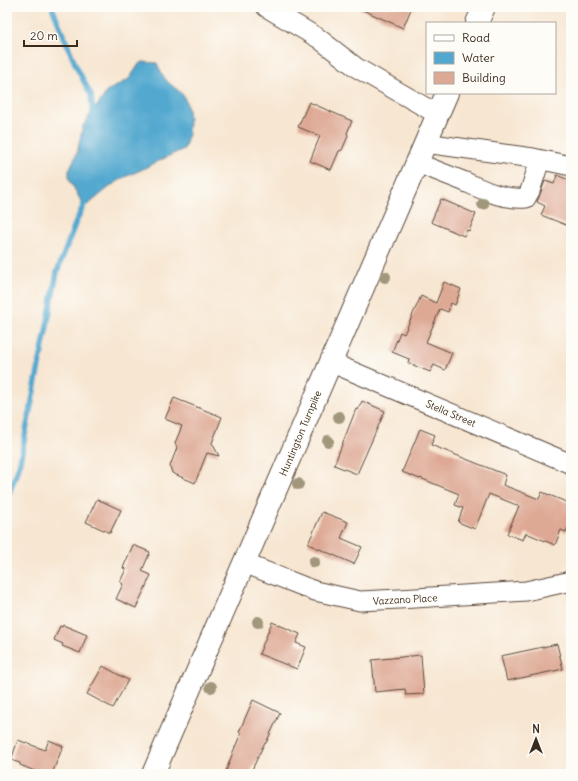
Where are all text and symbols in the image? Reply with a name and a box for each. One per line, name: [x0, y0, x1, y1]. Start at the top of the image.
scale bar: [24, 22, 77, 48]
legend: [426, 22, 556, 94]
text: 20 m: [30, 28, 58, 43]
text: Road: [462, 30, 490, 45]
text: Water: [462, 50, 495, 65]
text: Building: [462, 70, 506, 85]
street label: Huntington Turnpike: [277, 389, 324, 478]
street label: Stella Street: [424, 397, 478, 430]
street label: Vazzano Place: [372, 591, 438, 608]
north arrow: [516, 719, 556, 759]
text: N: [532, 722, 540, 736]

